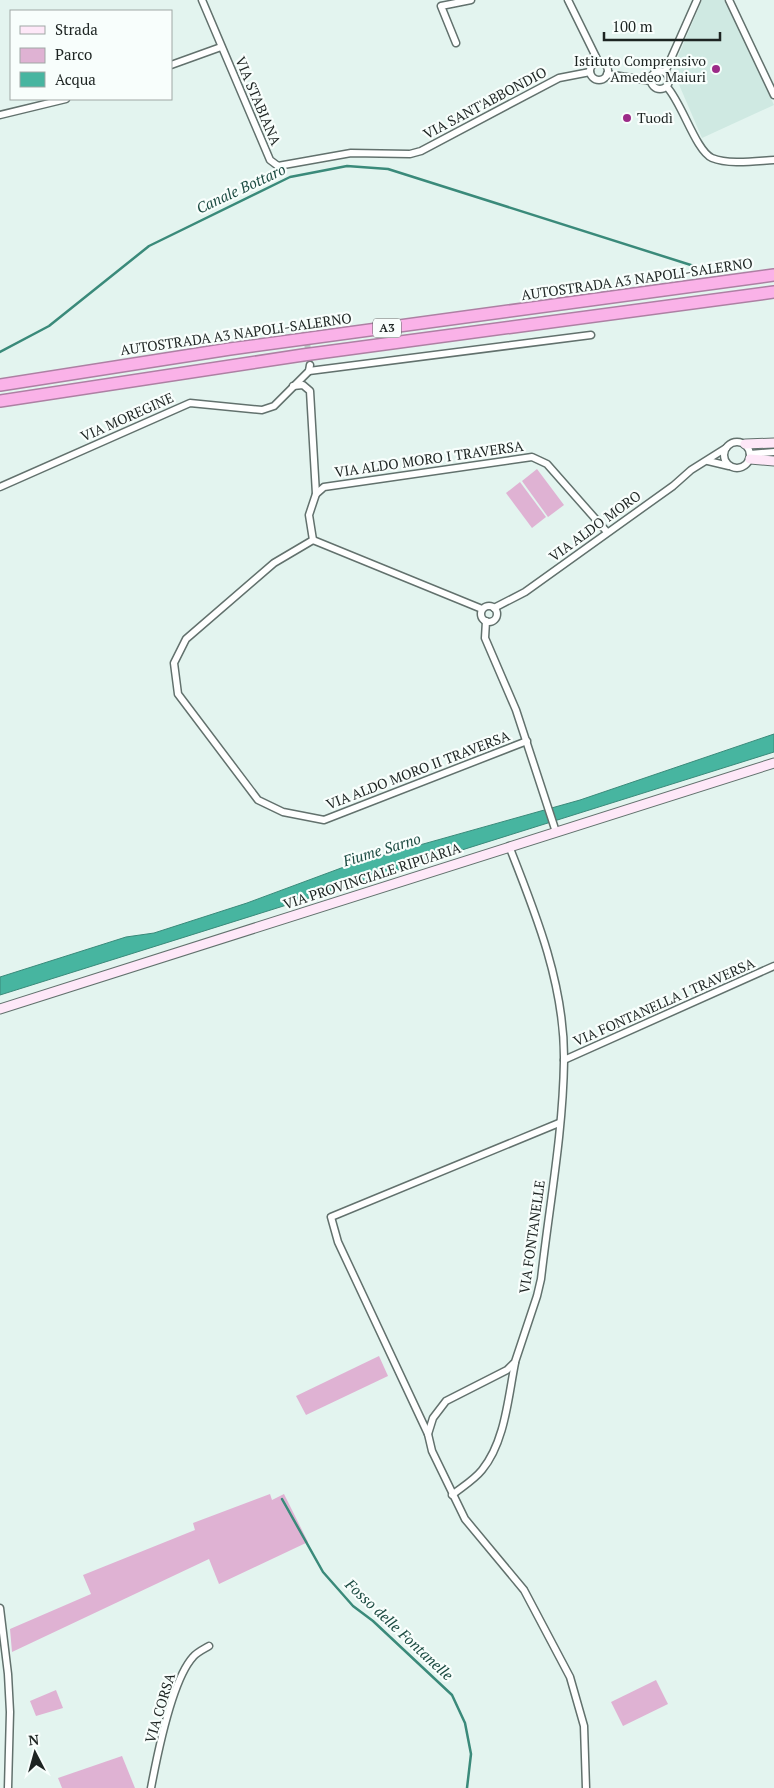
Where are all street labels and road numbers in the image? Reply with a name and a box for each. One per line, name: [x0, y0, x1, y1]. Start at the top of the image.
street label: VIA STABIANA: [231, 53, 286, 149]
street label: VIA SANT'ABBONDIO: [420, 62, 550, 143]
street label: AUTOSTRADA A3 NAPOLI-SALERNO: [520, 253, 754, 304]
street label: AUTOSTRADA A3 NAPOLI-SALERNO: [119, 308, 353, 359]
road number: A3: [373, 318, 401, 338]
street label: VIA MOREGINE: [77, 388, 176, 446]
street label: VIA ALDO MORO I TRAVERSA: [333, 436, 525, 481]
street label: VIA ALDO MORO: [545, 486, 644, 565]
street label: VIA ALDO MORO II TRAVERSA: [323, 726, 513, 813]
street label: VIA PROVINCIALE RIPUARIA: [281, 838, 464, 913]
street label: VIA FONTANELLA I TRAVERSA: [570, 953, 758, 1050]
street label: VIA FONTANELLE: [514, 1179, 549, 1295]
street label: VIA CORSA: [140, 1670, 179, 1745]

